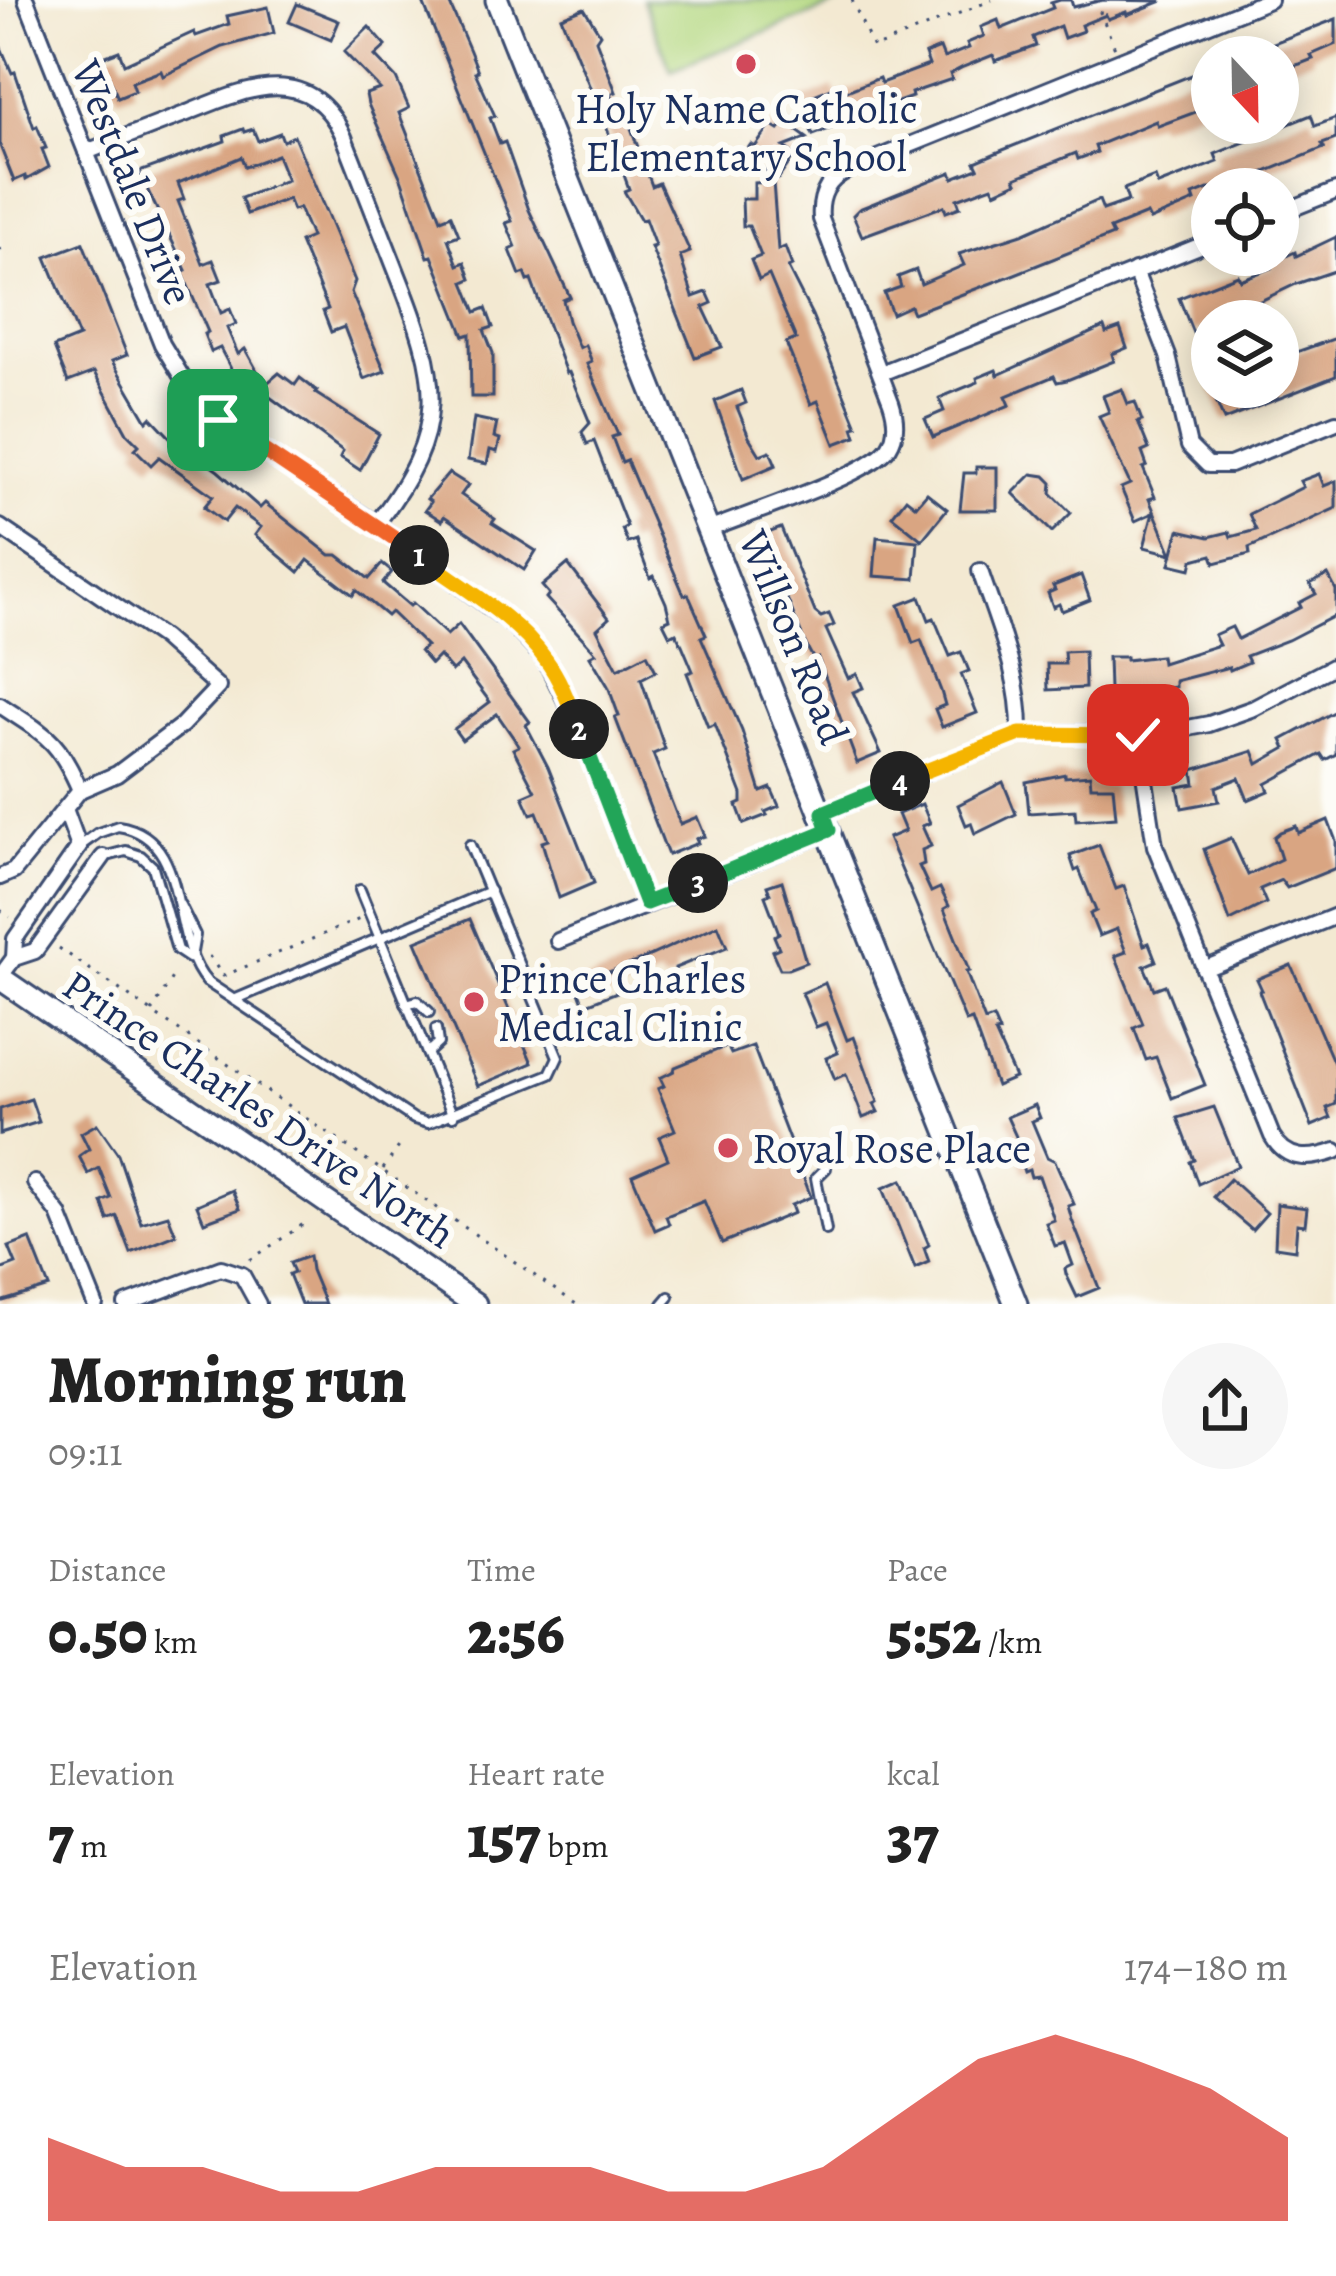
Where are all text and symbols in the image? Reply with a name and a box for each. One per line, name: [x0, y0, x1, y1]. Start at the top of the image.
north arrow: [1191, 36, 1299, 144]
map controls: [1191, 36, 1299, 408]
street label: Westdale Drive: [58, 50, 208, 313]
marker: Holy Name Catholic Elementary School: [733, 51, 759, 77]
place label: Holy Name Catholic Elementary School: [574, 80, 918, 185]
button: locate: [1191, 168, 1299, 276]
button: layers: [1191, 300, 1299, 408]
pin: [167, 369, 269, 471]
icon: arrive: [185, 387, 251, 453]
street label: Willson Road: [725, 520, 863, 753]
pin: 1: [389, 525, 449, 585]
text: 1: [413, 532, 425, 577]
pin: [1087, 684, 1189, 786]
pin: 2: [549, 699, 609, 759]
icon: check: [1105, 702, 1171, 768]
text: 2: [571, 706, 587, 751]
pin: 4: [870, 751, 930, 811]
text: 4: [892, 758, 908, 803]
pin: 3: [668, 853, 728, 913]
text: 3: [691, 860, 705, 905]
place label: Prince Charles Medical Clinic: [498, 950, 746, 1055]
street label: Prince Charles Drive North: [52, 956, 466, 1262]
marker: Prince Charles Medical Clinic: [461, 989, 487, 1015]
place label: Royal Rose Place: [752, 1120, 1031, 1177]
marker: Royal Rose Place: [715, 1135, 741, 1161]
text: Morning run: [48, 1335, 407, 1425]
button: share: [1162, 1343, 1288, 1469]
text: 09:11: [48, 1425, 123, 1478]
text: Distance: [48, 1547, 166, 1592]
text: Time: [467, 1547, 536, 1592]
text: Pace: [887, 1547, 948, 1592]
text: 0.50: [48, 1592, 147, 1674]
text: 2:56: [467, 1592, 565, 1674]
text: 5:52: [887, 1592, 981, 1674]
text: km: [147, 1619, 198, 1664]
text: /km: [981, 1619, 1042, 1664]
text: Elevation: [48, 1751, 175, 1796]
text: Heart rate: [467, 1751, 605, 1796]
text: kcal: [887, 1751, 940, 1796]
text: 7: [48, 1796, 74, 1878]
text: 157: [467, 1796, 541, 1878]
text: 37: [887, 1796, 939, 1878]
text: m: [74, 1823, 108, 1868]
text: bpm: [541, 1823, 609, 1868]
text: Elevation: [48, 1940, 198, 1993]
text: 174–180 m: [1124, 1940, 1288, 1993]

